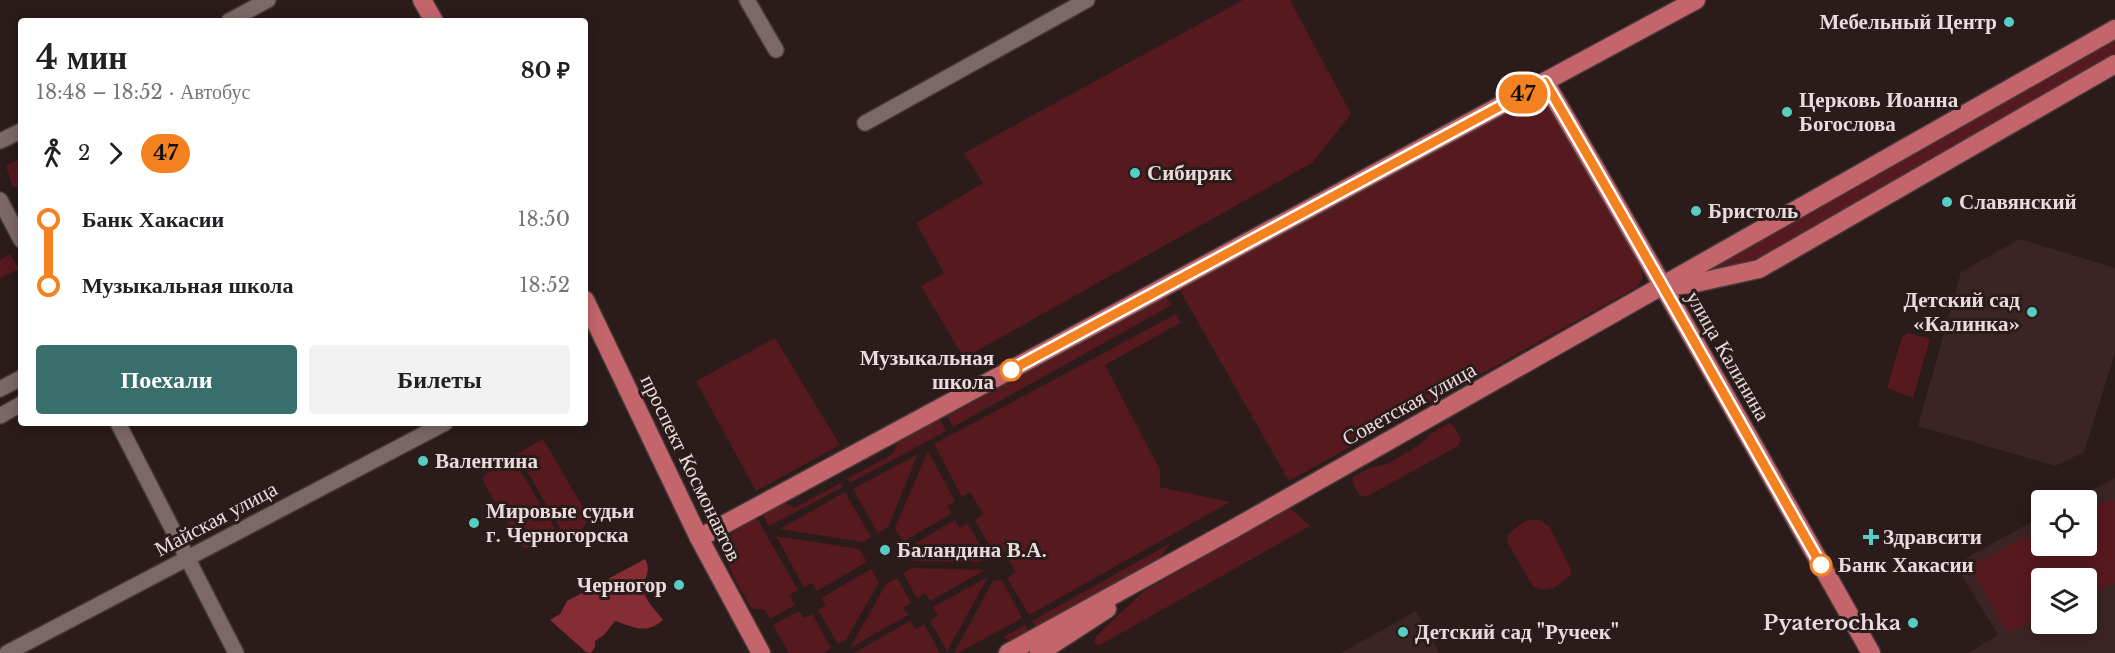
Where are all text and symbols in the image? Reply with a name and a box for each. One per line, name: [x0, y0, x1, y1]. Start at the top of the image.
place label: Мебельный Центр: [1820, 9, 1997, 35]
marker: Мебельный Центр: [2002, 15, 2016, 29]
text: 4 мин: [36, 37, 127, 78]
text: 80 ₽: [521, 57, 570, 84]
line badge: 47: [1496, 74, 1550, 113]
text: 18:48 – 18:52 · Автобус: [36, 80, 250, 104]
text: 47: [1511, 81, 1535, 107]
place label: Церковь Иоанна Богослова: [1799, 87, 1959, 137]
marker: Церковь Иоанна Богослова: [1780, 105, 1794, 119]
icon: walk: [36, 137, 69, 170]
icon: forward: [99, 137, 132, 170]
text: 47: [153, 140, 178, 166]
text: 2: [78, 141, 90, 165]
place label: Сибиряк: [1147, 160, 1233, 186]
marker: Сибиряк: [1128, 166, 1142, 180]
place label: Славянский: [1959, 189, 2077, 215]
marker: Славянский: [1940, 195, 1954, 209]
place label: Бристоль: [1708, 198, 1798, 224]
marker: Бристоль: [1689, 204, 1703, 218]
text: Банк Хакасии: [82, 206, 224, 233]
text: 18:50: [518, 207, 570, 231]
text: Музыкальная школа: [82, 272, 293, 299]
text: 18:52: [520, 273, 570, 297]
street label: улица Калинина: [1680, 286, 1776, 426]
place label: Детский сад «Калинка»: [1903, 287, 2020, 337]
marker: Детский сад «Калинка»: [2025, 305, 2039, 319]
button: Поехали: [36, 345, 297, 414]
button: Билеты: [309, 345, 570, 414]
place label: Музыкальная школа: [860, 345, 994, 395]
street label: Советская улица: [1337, 356, 1481, 452]
marker: Музыкальная школа: [1000, 359, 1022, 381]
street label: проспект Космонавтов: [635, 371, 747, 566]
place label: Валентина: [435, 448, 538, 474]
marker: Валентина: [416, 454, 430, 468]
street label: Майская улица: [150, 475, 282, 562]
map controls: [2031, 490, 2097, 634]
button: locate: [2031, 490, 2097, 556]
place label: Мировые судьи г. Черногорска: [486, 498, 634, 548]
marker: Мировые судьи г. Черногорска: [467, 516, 481, 530]
place label: Здравсити: [1883, 524, 1982, 550]
marker: Здравсити: [1864, 530, 1878, 544]
place label: Баландина В.А.: [897, 537, 1047, 563]
marker: Баландина В.А.: [878, 543, 892, 557]
place label: Банк Хакасии: [1838, 552, 1974, 578]
marker: Банк Хакасии: [1810, 554, 1832, 576]
button: layers: [2031, 568, 2097, 634]
place label: Черногор: [577, 572, 667, 598]
marker: Черногор: [672, 578, 686, 592]
place label: Pyaterochka: [1763, 610, 1901, 636]
marker: Pyaterochka: [1906, 616, 1920, 630]
place label: Детский сад "Ручеек": [1415, 619, 1619, 645]
marker: Детский сад "Ручеек": [1396, 625, 1410, 639]

